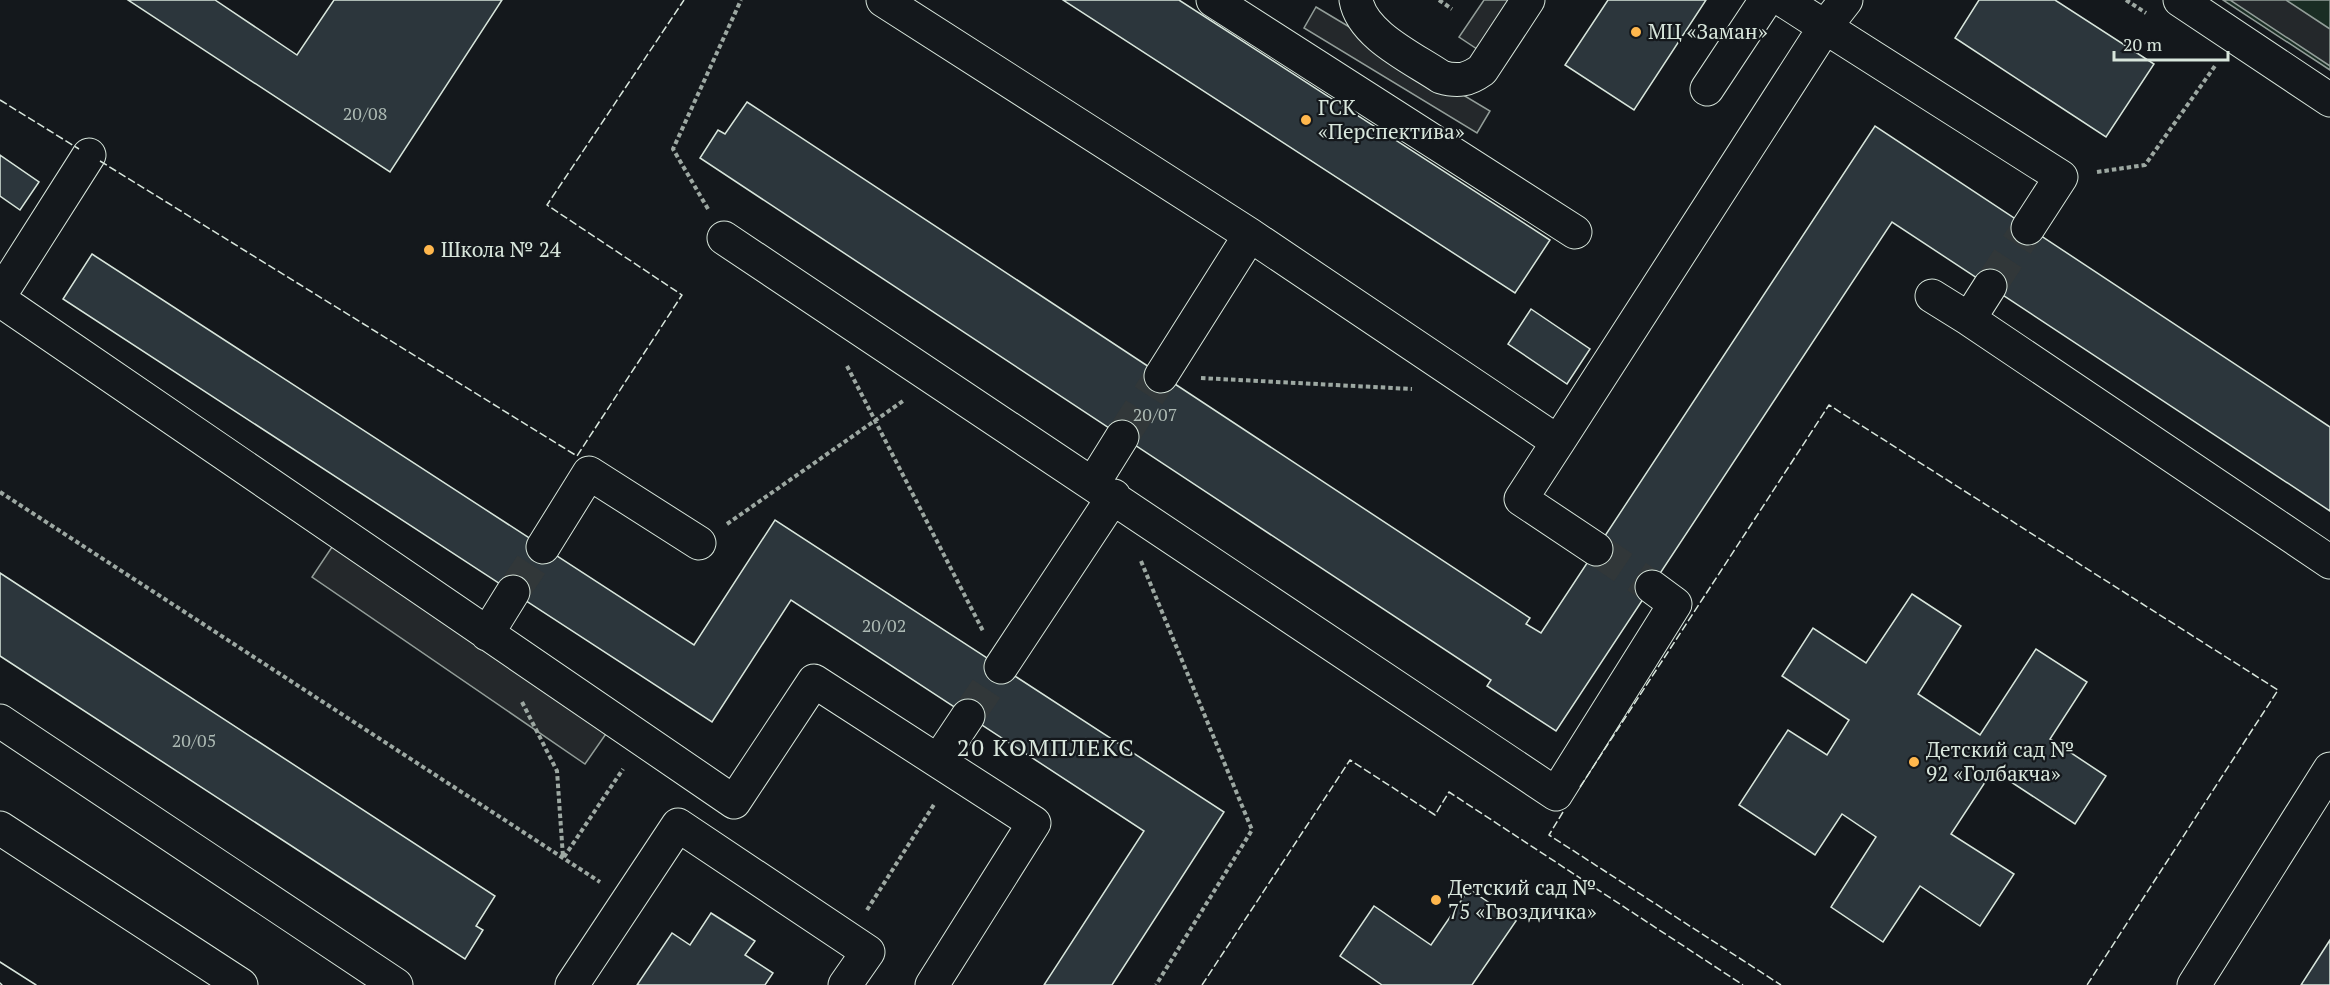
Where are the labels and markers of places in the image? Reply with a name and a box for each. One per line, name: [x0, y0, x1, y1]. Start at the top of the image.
place label: МЦ «Заман»: [1648, 17, 1768, 45]
marker: МЦ «Заман»: [1629, 25, 1643, 39]
place label: ГСК «Перспектива»: [1318, 93, 1465, 145]
marker: ГСК «Перспектива»: [1299, 113, 1313, 127]
place label: Школа № 24: [441, 235, 562, 263]
marker: Школа № 24: [422, 243, 436, 257]
place label: Детский сад № 92 «Голбакча»: [1926, 735, 2074, 787]
marker: Детский сад № 92 «Голбакча»: [1907, 755, 1921, 769]
place label: Детский сад № 75 «Гвоздичка»: [1448, 873, 1597, 925]
marker: Детский сад № 75 «Гвоздичка»: [1429, 893, 1443, 907]

